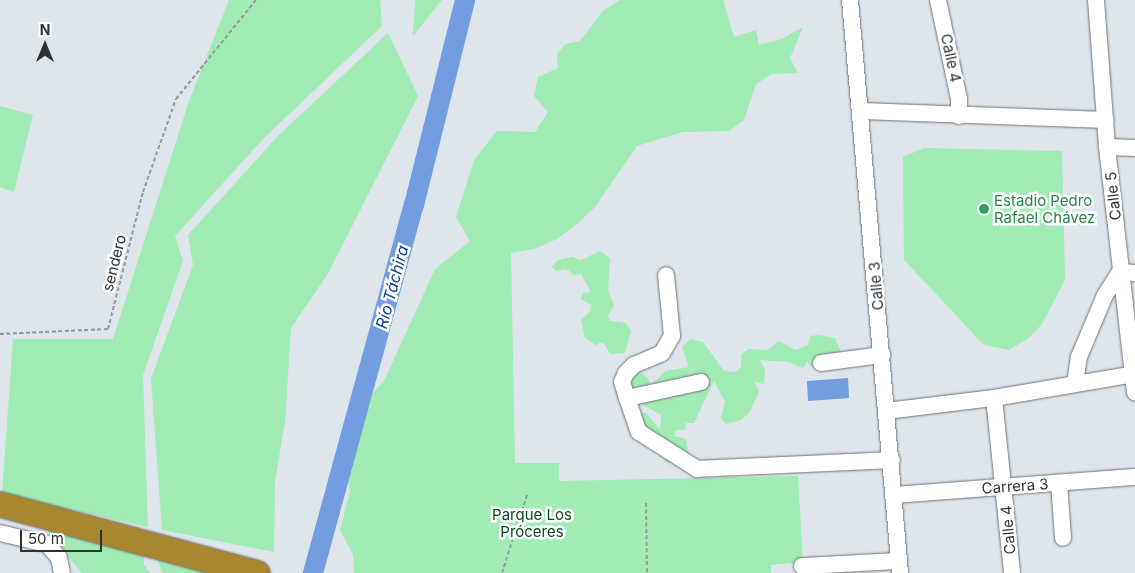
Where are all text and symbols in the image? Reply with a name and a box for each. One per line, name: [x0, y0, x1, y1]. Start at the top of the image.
north arrow: [20, 20, 70, 70]
text: N: [40, 21, 50, 38]
street label: Calle 4: [937, 32, 965, 84]
street label: Calle 5: [1102, 171, 1124, 221]
place label: Estadio Pedro Rafael Chávez: [994, 191, 1095, 226]
marker: Estadio Pedro Rafael Chávez: [978, 203, 990, 215]
street label: sendero: [98, 233, 130, 293]
water label: Río Táchira: [372, 243, 412, 331]
street label: Calle 3: [865, 261, 887, 311]
street label: Carrera 3: [981, 475, 1049, 497]
park label: Parque Los Próceres: [492, 505, 572, 540]
street label: Calle 4: [997, 505, 1019, 555]
scale bar: [22, 520, 105, 552]
text: 50 m: [28, 529, 64, 548]

